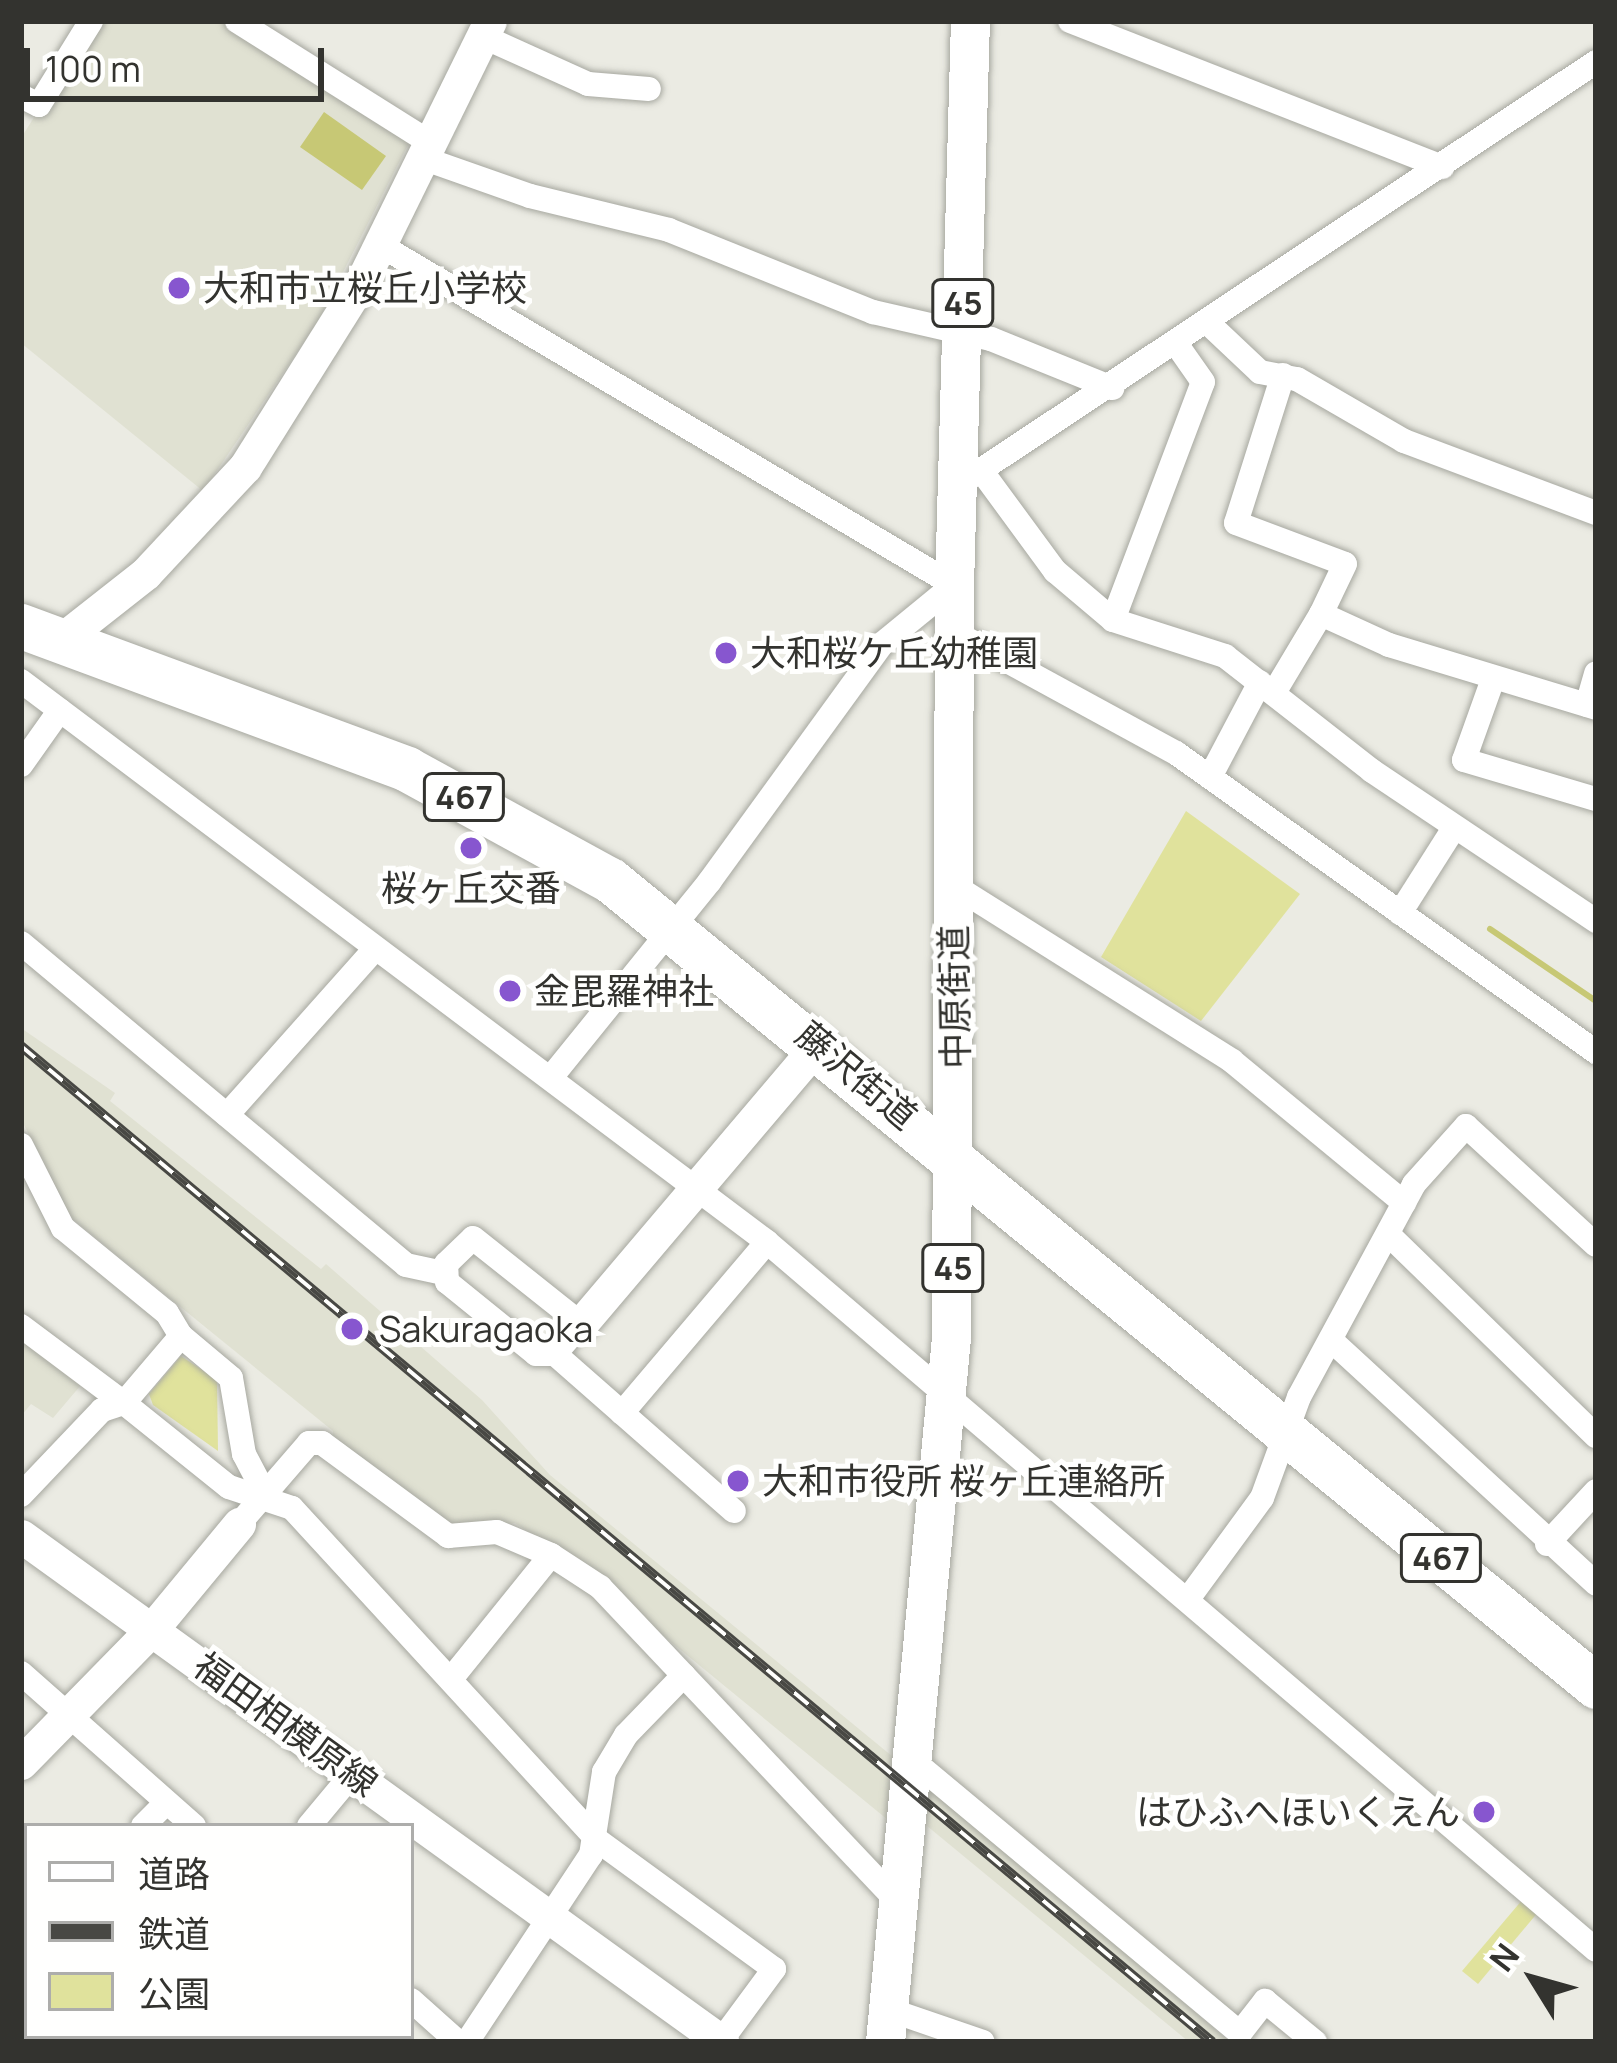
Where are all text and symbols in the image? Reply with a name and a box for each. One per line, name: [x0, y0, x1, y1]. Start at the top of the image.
scale bar: [30, 24, 330, 98]
text: 100 m: [45, 44, 141, 93]
place label: 大和市立桜丘小学校: [203, 266, 527, 310]
marker: 大和市立桜丘小学校: [166, 275, 192, 301]
road number: 45: [930, 276, 996, 330]
place label: 大和桜ケ丘幼稚園: [750, 631, 1038, 675]
marker: 大和桜ケ丘幼稚園: [713, 640, 739, 666]
road number: 467: [422, 770, 506, 824]
marker: 桜ヶ丘交番: [458, 835, 484, 861]
place label: 桜ヶ丘交番: [381, 866, 561, 910]
street label: 中原街道: [931, 925, 977, 1069]
place label: 金毘羅神社: [534, 969, 714, 1013]
marker: 金毘羅神社: [497, 978, 523, 1004]
street label: 藤沢街道: [788, 1012, 926, 1138]
road number: 45: [920, 1241, 986, 1295]
place label: Sakuragaoka: [379, 1307, 593, 1351]
marker: Sakuragaoka: [336, 1313, 368, 1345]
place label: 大和市役所 桜ヶ丘連絡所: [762, 1459, 1165, 1503]
marker: 大和市役所 桜ヶ丘連絡所: [725, 1468, 751, 1494]
road number: 467: [1399, 1531, 1483, 1585]
street label: 福田相模原線: [186, 1643, 386, 1805]
place label: はひふへほいくえん: [1136, 1790, 1460, 1834]
marker: はひふへほいくえん: [1471, 1799, 1497, 1825]
legend: [24, 1823, 414, 2039]
text: 道路: [138, 1849, 210, 1898]
text: 鉄道: [138, 1909, 210, 1958]
north arrow: [1473, 1919, 1593, 2039]
text: N: [1479, 1934, 1529, 1980]
text: 公園: [138, 1969, 210, 2018]

